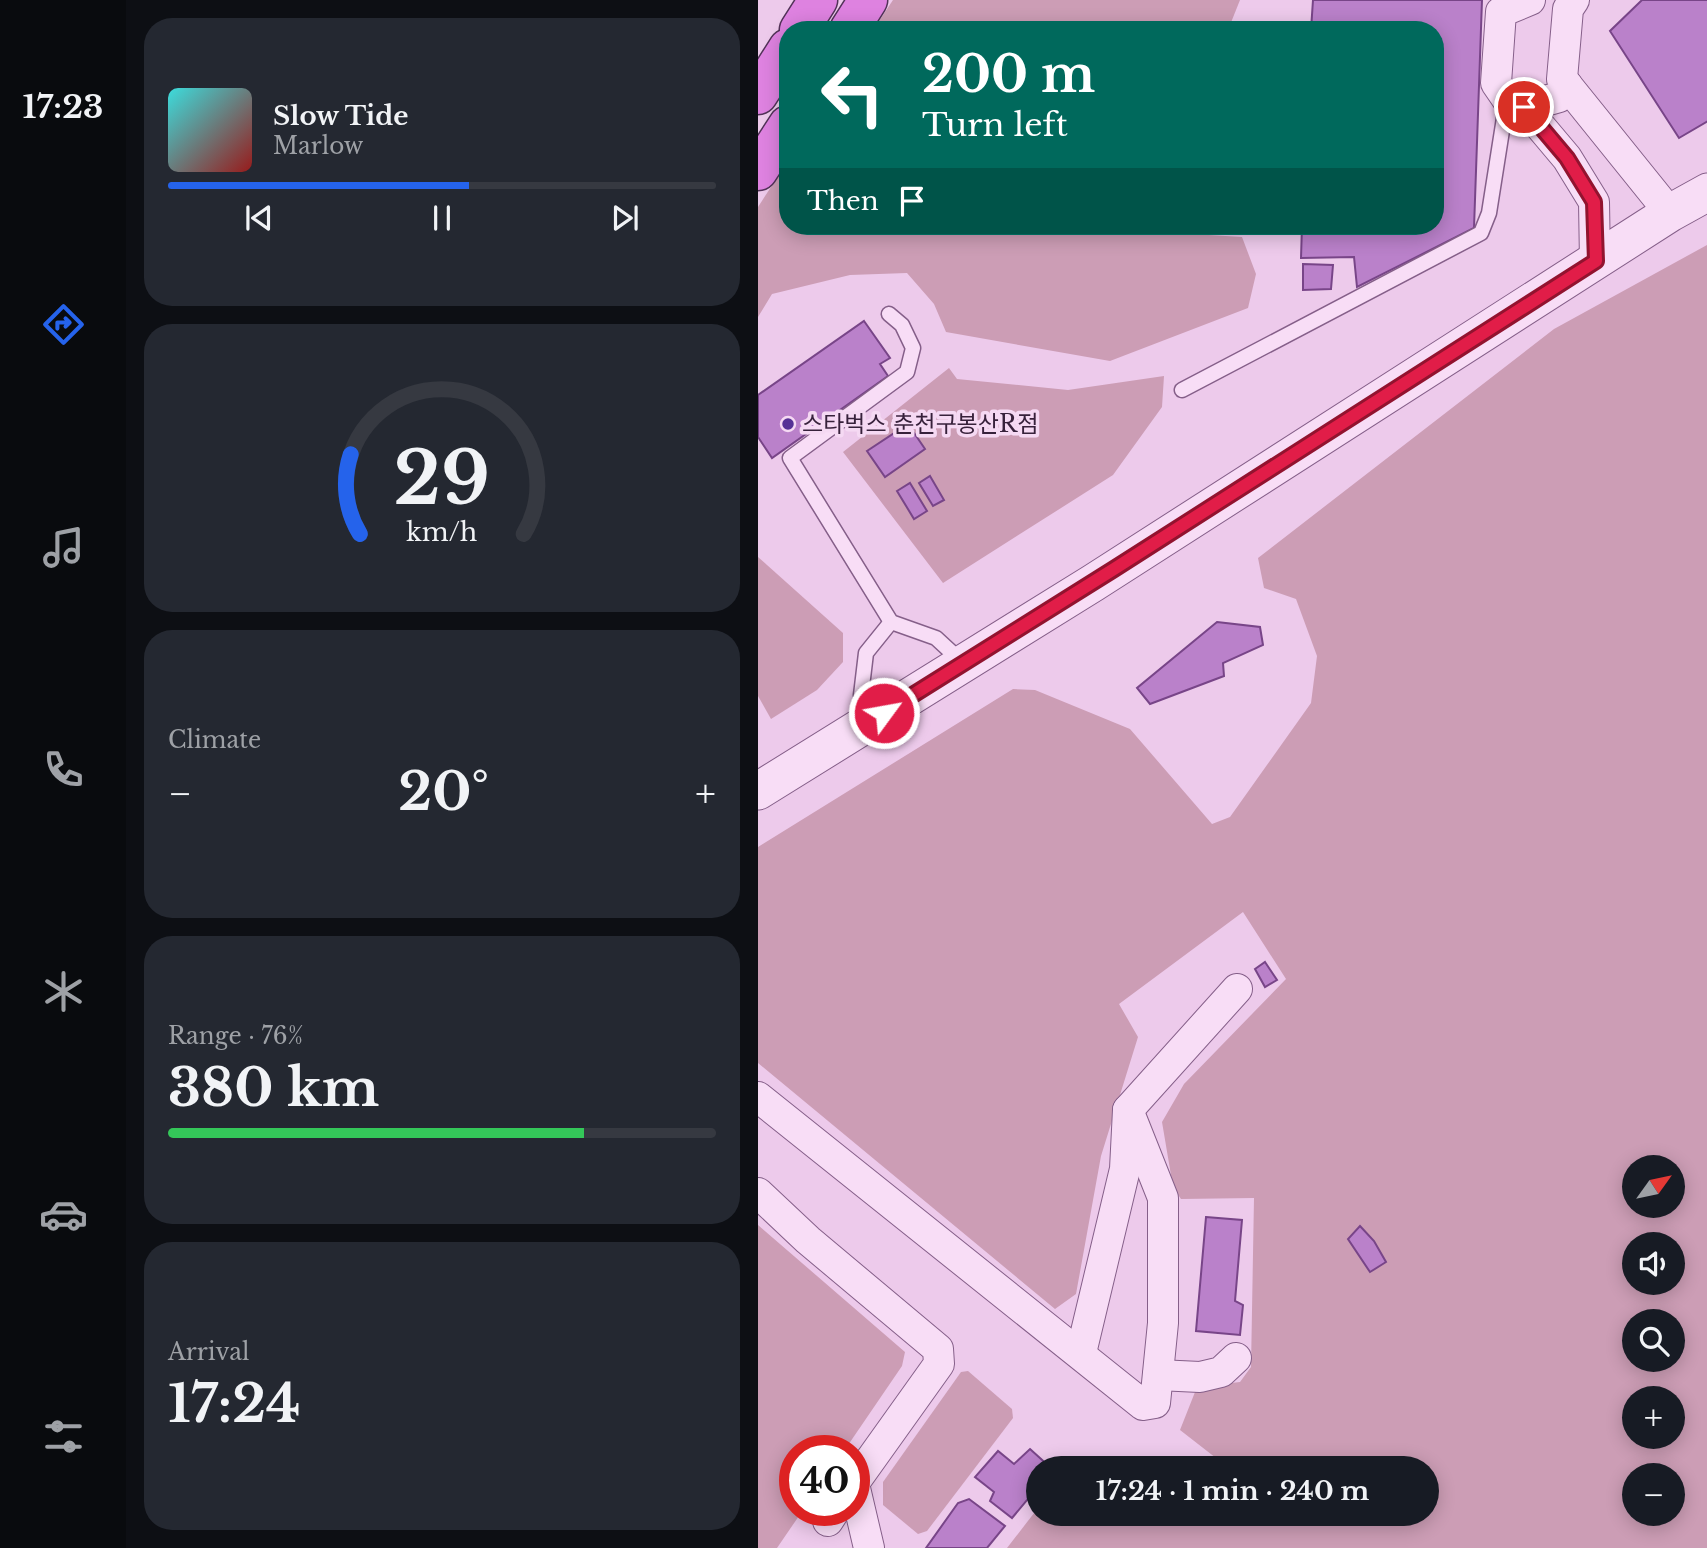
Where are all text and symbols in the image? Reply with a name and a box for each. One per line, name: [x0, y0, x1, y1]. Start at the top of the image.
text: 200 m: [922, 44, 1095, 105]
icon: left: [807, 49, 898, 140]
pin: [1494, 77, 1554, 137]
text: 17:23: [23, 87, 103, 127]
icon: arrive: [1505, 88, 1543, 126]
text: Slow Tide: [273, 100, 409, 132]
text: Turn left: [922, 105, 1068, 145]
text: Marlow: [273, 132, 363, 160]
icon: arrive: [893, 182, 931, 220]
text: Then: [807, 185, 879, 217]
icon: previous: [240, 199, 278, 237]
icon: pause: [423, 199, 461, 237]
icon: next: [606, 199, 644, 237]
icon: directions: [39, 300, 88, 349]
place label: 스타벅스 춘천구봉산R점: [802, 410, 1038, 438]
marker: 스타벅스 춘천구봉산R점: [780, 416, 796, 432]
text: 29: [394, 433, 490, 524]
text: km/h: [407, 517, 477, 548]
icon: music: [39, 523, 88, 572]
position arrow: [847, 676, 921, 750]
text: Climate: [168, 726, 261, 754]
icon: phone: [39, 745, 88, 794]
text: 20°: [398, 760, 489, 824]
text: −: [168, 770, 192, 817]
text: +: [695, 770, 716, 817]
icon: climate: [39, 967, 88, 1016]
text: Range · 76%: [168, 1022, 303, 1050]
text: 380 km: [168, 1056, 379, 1120]
north arrow: [1622, 1155, 1686, 1218]
map controls: [1622, 1155, 1685, 1526]
icon: car: [39, 1190, 88, 1239]
button: sound: [1622, 1232, 1685, 1295]
button: search: [1622, 1309, 1685, 1372]
text: Arrival: [168, 1338, 249, 1366]
text: 17:24: [168, 1372, 301, 1436]
button: +: [1622, 1386, 1685, 1449]
icon: filters: [39, 1412, 88, 1461]
speed limit sign: 40: [779, 1435, 870, 1526]
button: −: [1622, 1463, 1685, 1526]
text: 17:24 · 1 min · 240 m: [1096, 1475, 1369, 1507]

